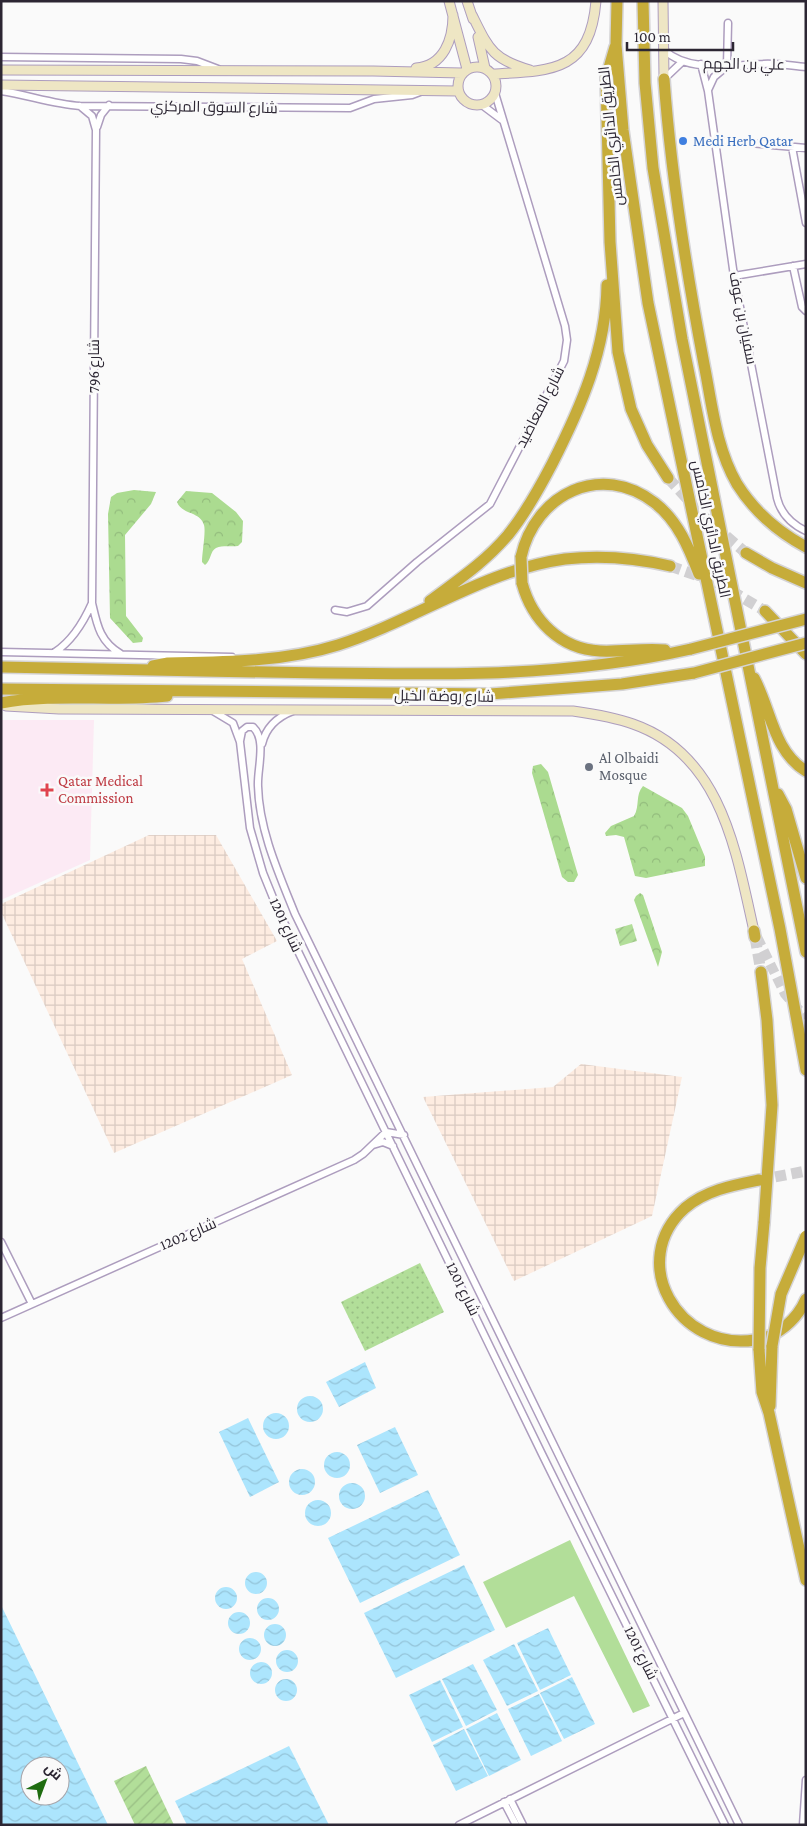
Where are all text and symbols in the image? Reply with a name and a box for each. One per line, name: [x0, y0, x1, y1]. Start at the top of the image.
scale bar: [627, 20, 733, 52]
text: 100 m: [634, 29, 671, 45]
street label: علي بن الجهم: [703, 55, 785, 77]
street label: الطريق الدائري الخامس: [596, 65, 630, 207]
street label: شارع السوق المركزي: [150, 98, 278, 120]
place label: Medi Herb Qatar: [693, 133, 794, 149]
marker: Medi Herb Qatar: [677, 135, 689, 147]
street label: سفيان بن عوف: [724, 270, 760, 366]
street label: شارع 796: [86, 339, 105, 393]
street label: شارع المعاضيد: [513, 364, 570, 452]
street label: الطريق الدائري الخامس: [685, 459, 733, 600]
street label: شارع روضة الخيل: [394, 687, 494, 708]
place label: Al Olbaidi Mosque: [599, 750, 659, 784]
marker: Al Olbaidi Mosque: [583, 761, 595, 773]
place label: Qatar Medical Commission: [58, 773, 143, 806]
marker: Qatar Medical Commission: [40, 783, 54, 797]
street label: شارع 1201: [264, 896, 305, 956]
street label: شارع 1202: [157, 1215, 220, 1256]
street label: شارع 1201: [441, 1260, 483, 1320]
street label: شارع 1201: [619, 1624, 661, 1684]
north arrow: [20, 1756, 70, 1806]
text: ش: [41, 1759, 66, 1784]

